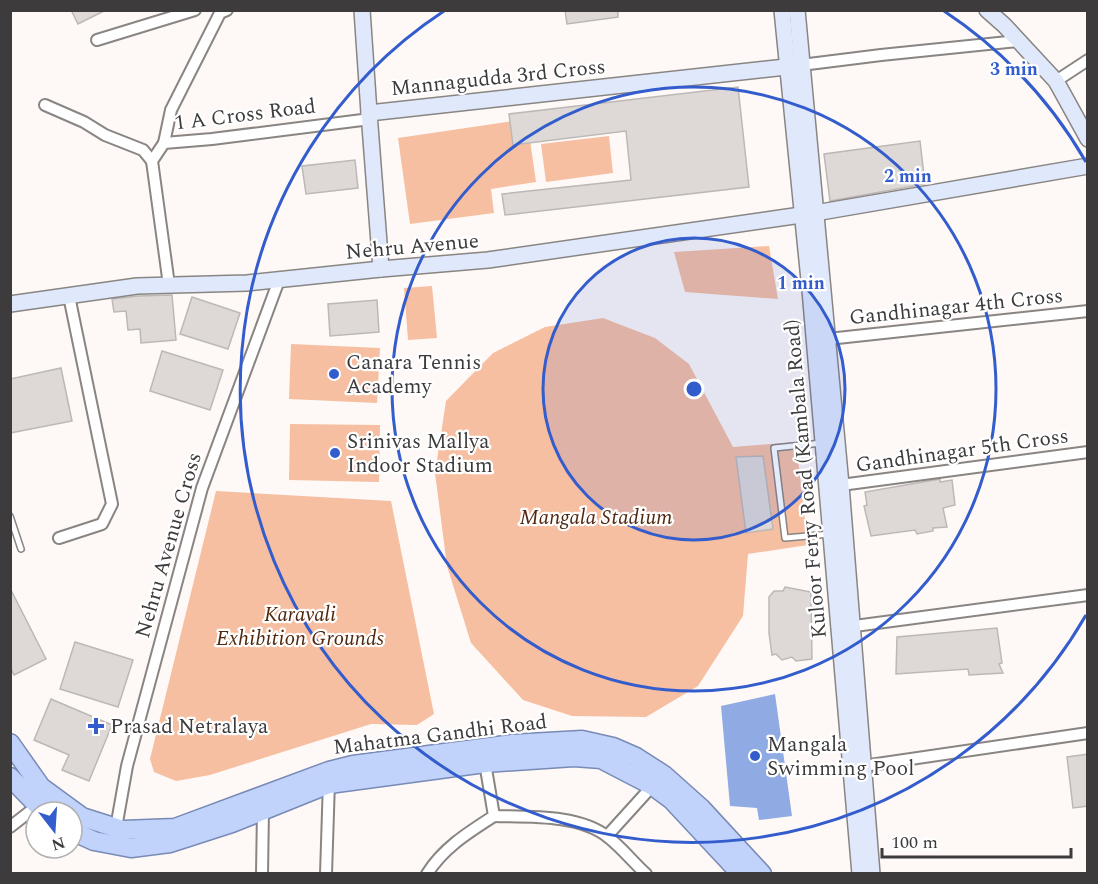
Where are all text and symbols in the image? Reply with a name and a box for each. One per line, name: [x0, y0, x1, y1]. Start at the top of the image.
street label: Mannagudda 3rd Cross: [389, 51, 607, 105]
text: 3 min: [990, 56, 1038, 83]
street label: 1 A Cross Road: [173, 90, 318, 140]
text: 2 min: [884, 163, 932, 190]
street label: Nehru Avenue: [344, 225, 480, 269]
text: 1 min: [777, 270, 825, 297]
street label: Gandhinagar 4th Cross: [848, 280, 1065, 334]
street label: Kuloor Ferry Road (Kambala Road): [776, 318, 836, 640]
place label: Canara Tennis Academy: [346, 347, 481, 403]
marker: Canara Tennis Academy: [327, 367, 341, 381]
centre of rings: [684, 379, 704, 399]
street label: Gandhinagar 5th Cross: [854, 420, 1071, 482]
place label: Srinivas Mallya Indoor Stadium: [347, 426, 493, 482]
marker: Srinivas Mallya Indoor Stadium: [328, 446, 342, 460]
street label: Nehru Avenue Cross: [127, 449, 211, 642]
park label: Mangala Stadium: [520, 502, 672, 534]
park label: Karavali Exhibition Grounds: [216, 599, 385, 655]
street label: Mahatma Gandhi Road: [331, 706, 549, 764]
place label: Prasad Netralaya: [110, 711, 269, 743]
marker: Prasad Netralaya: [87, 717, 105, 735]
place label: Mangala Swimming Pool: [767, 729, 914, 785]
marker: Mangala Swimming Pool: [748, 749, 762, 763]
north arrow: [24, 800, 84, 860]
scale bar: [882, 821, 1071, 859]
text: 100 m: [891, 829, 938, 856]
text: N: [48, 830, 68, 857]

